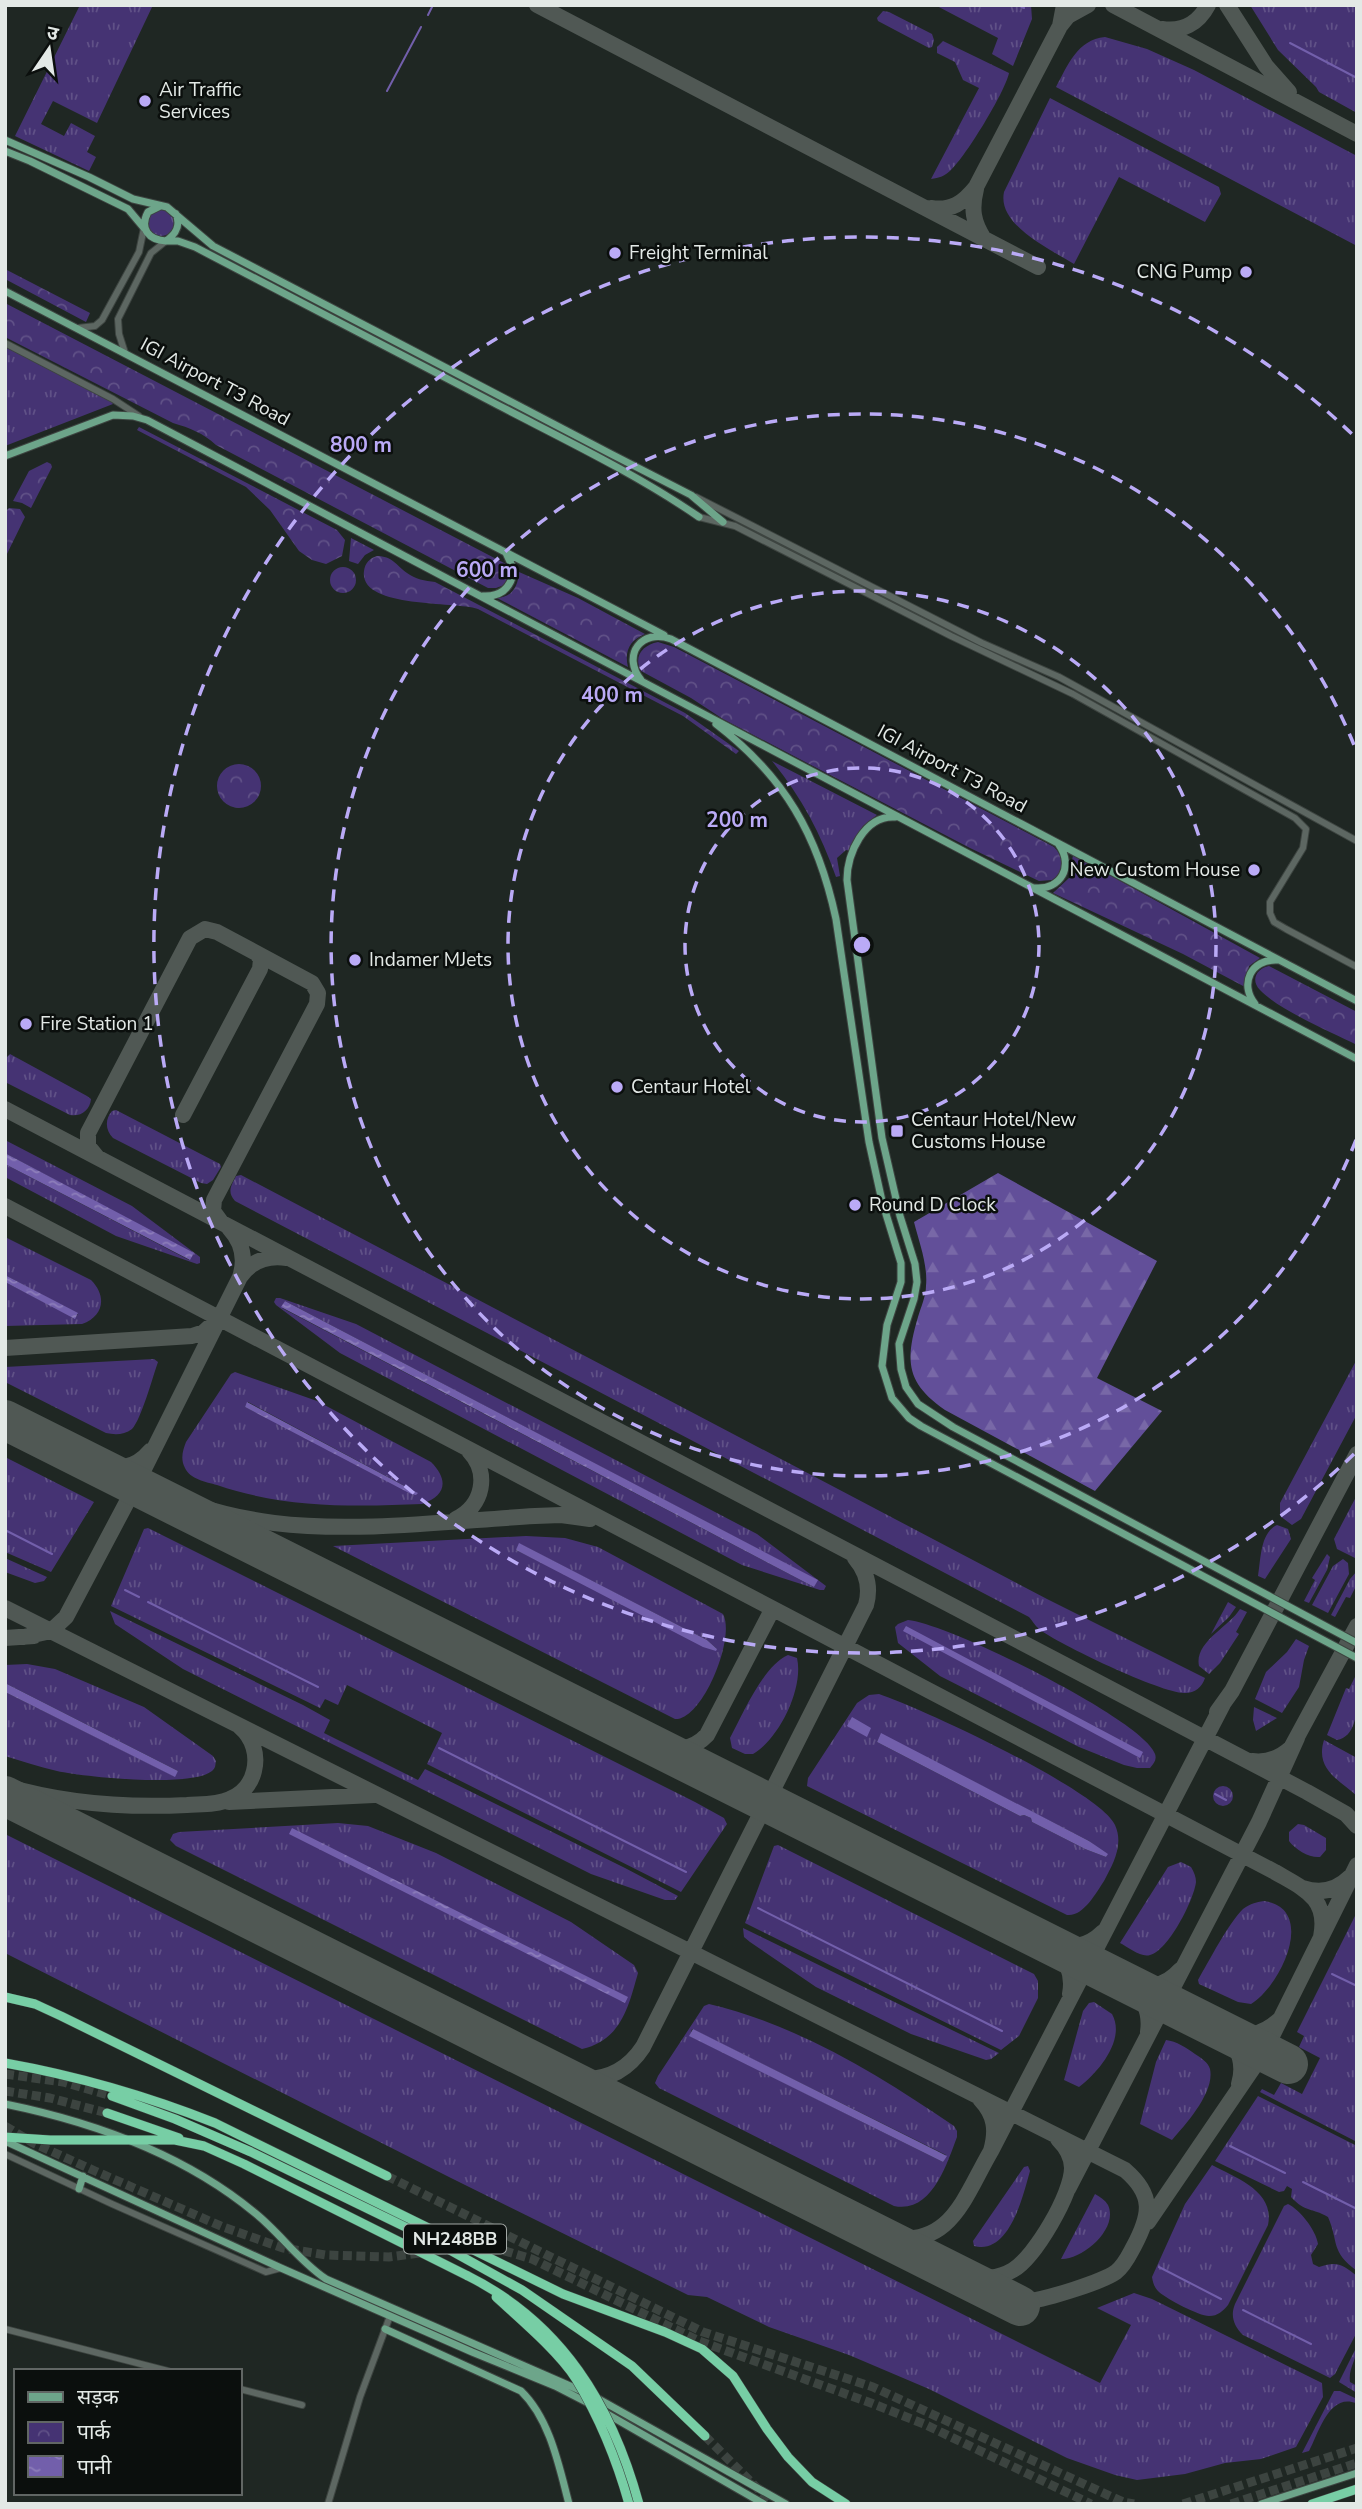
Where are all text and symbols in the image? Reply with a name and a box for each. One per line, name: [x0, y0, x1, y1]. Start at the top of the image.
north arrow: [14, 14, 84, 84]
text: उ: [44, 19, 62, 48]
place label: Air Traffic Services: [159, 77, 241, 125]
marker: Air Traffic Services: [137, 93, 153, 109]
place label: Freight Terminal: [629, 240, 768, 266]
marker: Freight Terminal: [607, 245, 623, 261]
place label: CNG Pump: [1137, 259, 1232, 285]
marker: CNG Pump: [1238, 264, 1254, 280]
street label: IGI Airport T3 Road: [136, 332, 294, 432]
text: 800 m: [330, 431, 392, 459]
text: 600 m: [456, 556, 518, 584]
text: 400 m: [581, 681, 643, 709]
street label: IGI Airport T3 Road: [873, 719, 1031, 819]
text: 200 m: [706, 806, 768, 834]
place label: New Custom House: [1070, 857, 1240, 883]
marker: New Custom House: [1246, 862, 1262, 878]
centre of rings: [850, 933, 874, 957]
place label: Indamer MJets: [369, 947, 492, 973]
marker: Indamer MJets: [347, 952, 363, 968]
place label: Fire Station 1: [40, 1011, 154, 1037]
marker: Fire Station 1: [18, 1016, 34, 1032]
place label: Centaur Hotel: [631, 1074, 751, 1100]
marker: Centaur Hotel: [609, 1079, 625, 1095]
place label: Centaur Hotel/New Customs House: [911, 1107, 1076, 1155]
marker: Centaur Hotel/New Customs House: [889, 1123, 905, 1139]
place label: Round D Clock: [869, 1192, 996, 1218]
marker: Round D Clock: [847, 1197, 863, 1213]
road number: NH248BB: [404, 2224, 506, 2253]
legend: [14, 2369, 242, 2495]
text: सड़क: [77, 2383, 119, 2411]
text: पार्क: [77, 2418, 111, 2446]
text: पानी: [77, 2453, 112, 2481]

